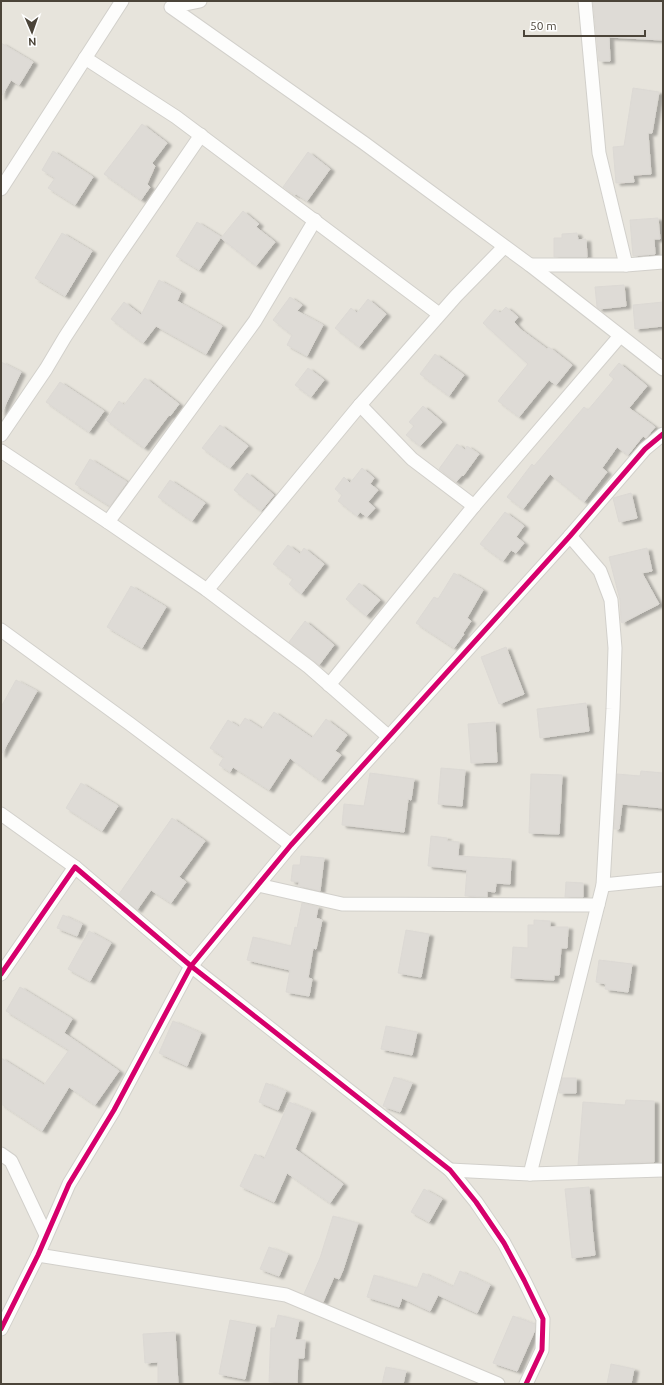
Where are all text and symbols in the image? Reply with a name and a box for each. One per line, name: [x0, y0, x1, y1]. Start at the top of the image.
north arrow: [12, 12, 52, 52]
scale bar: [524, 12, 645, 38]
text: 50 m: [530, 19, 557, 32]
text: N: [28, 36, 37, 48]

